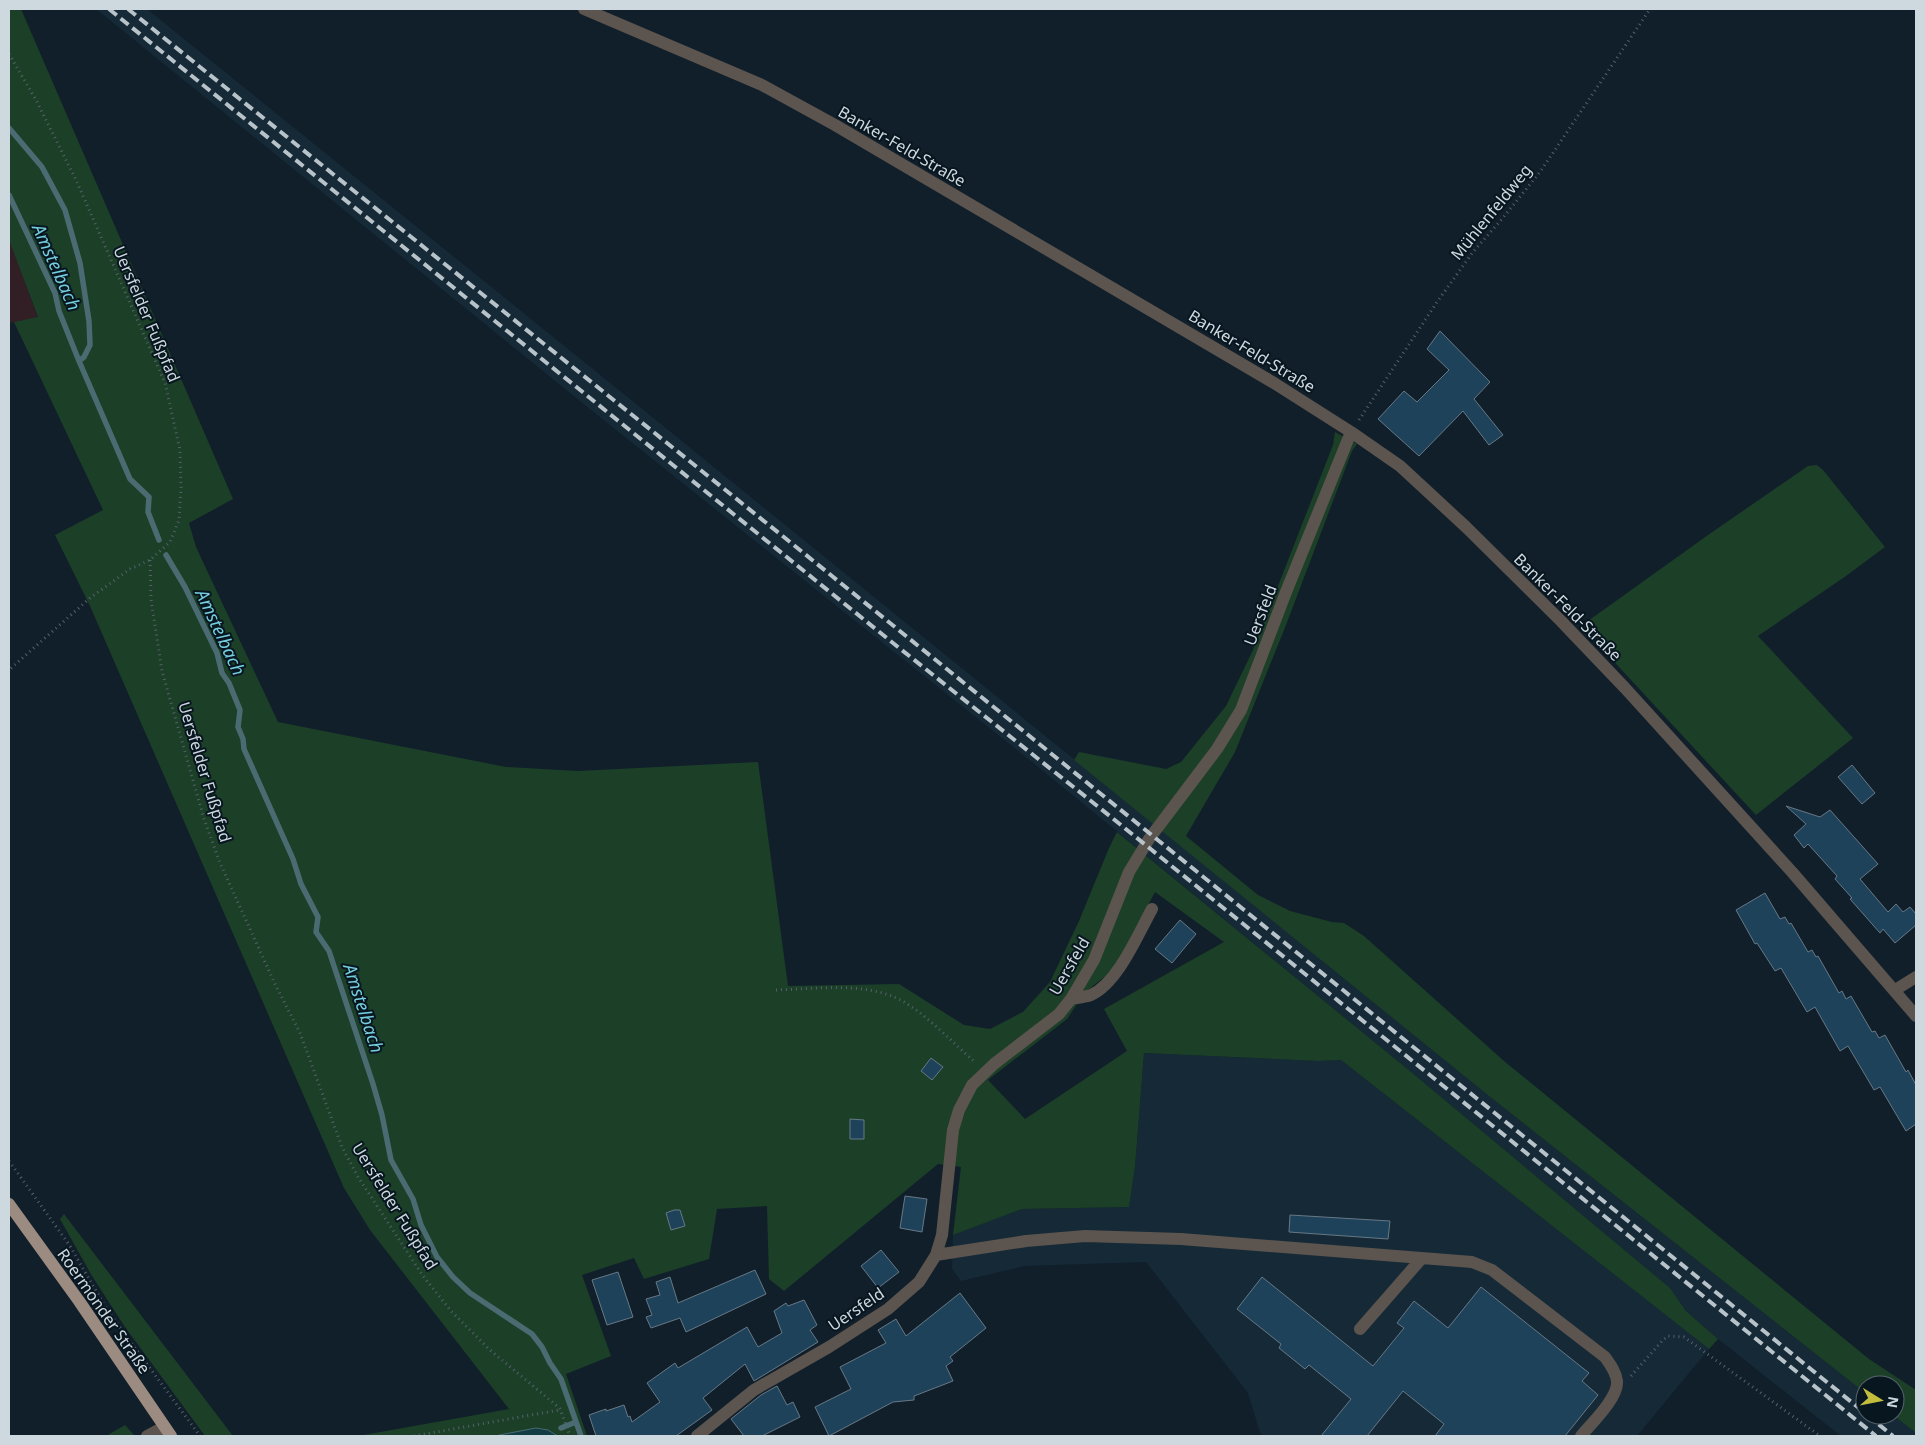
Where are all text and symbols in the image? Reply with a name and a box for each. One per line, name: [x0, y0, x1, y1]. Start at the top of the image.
street label: Banker-Feld-Straße: [834, 100, 970, 192]
street label: Mühlenfeldweg: [1446, 160, 1536, 264]
water label: Amstelbach: [26, 218, 87, 314]
street label: Uersfelder Fußpfad: [108, 243, 186, 385]
street label: Banker-Feld-Straße: [1185, 304, 1319, 398]
street label: Banker-Feld-Straße: [1509, 548, 1627, 666]
street label: Uersfeld: [1238, 581, 1282, 649]
water label: Amstelbach: [190, 583, 251, 679]
street label: Uersfelder Fußpfad: [173, 699, 237, 845]
street label: Uersfeld: [1044, 933, 1094, 999]
water label: Amstelbach: [338, 958, 390, 1056]
street label: Uersfelder Fußpfad: [347, 1138, 443, 1274]
street label: Roermonder Straße: [52, 1244, 156, 1378]
street label: Uersfeld: [824, 1282, 888, 1336]
north arrow: [1855, 1375, 1905, 1425]
text: N: [1883, 1395, 1904, 1410]

